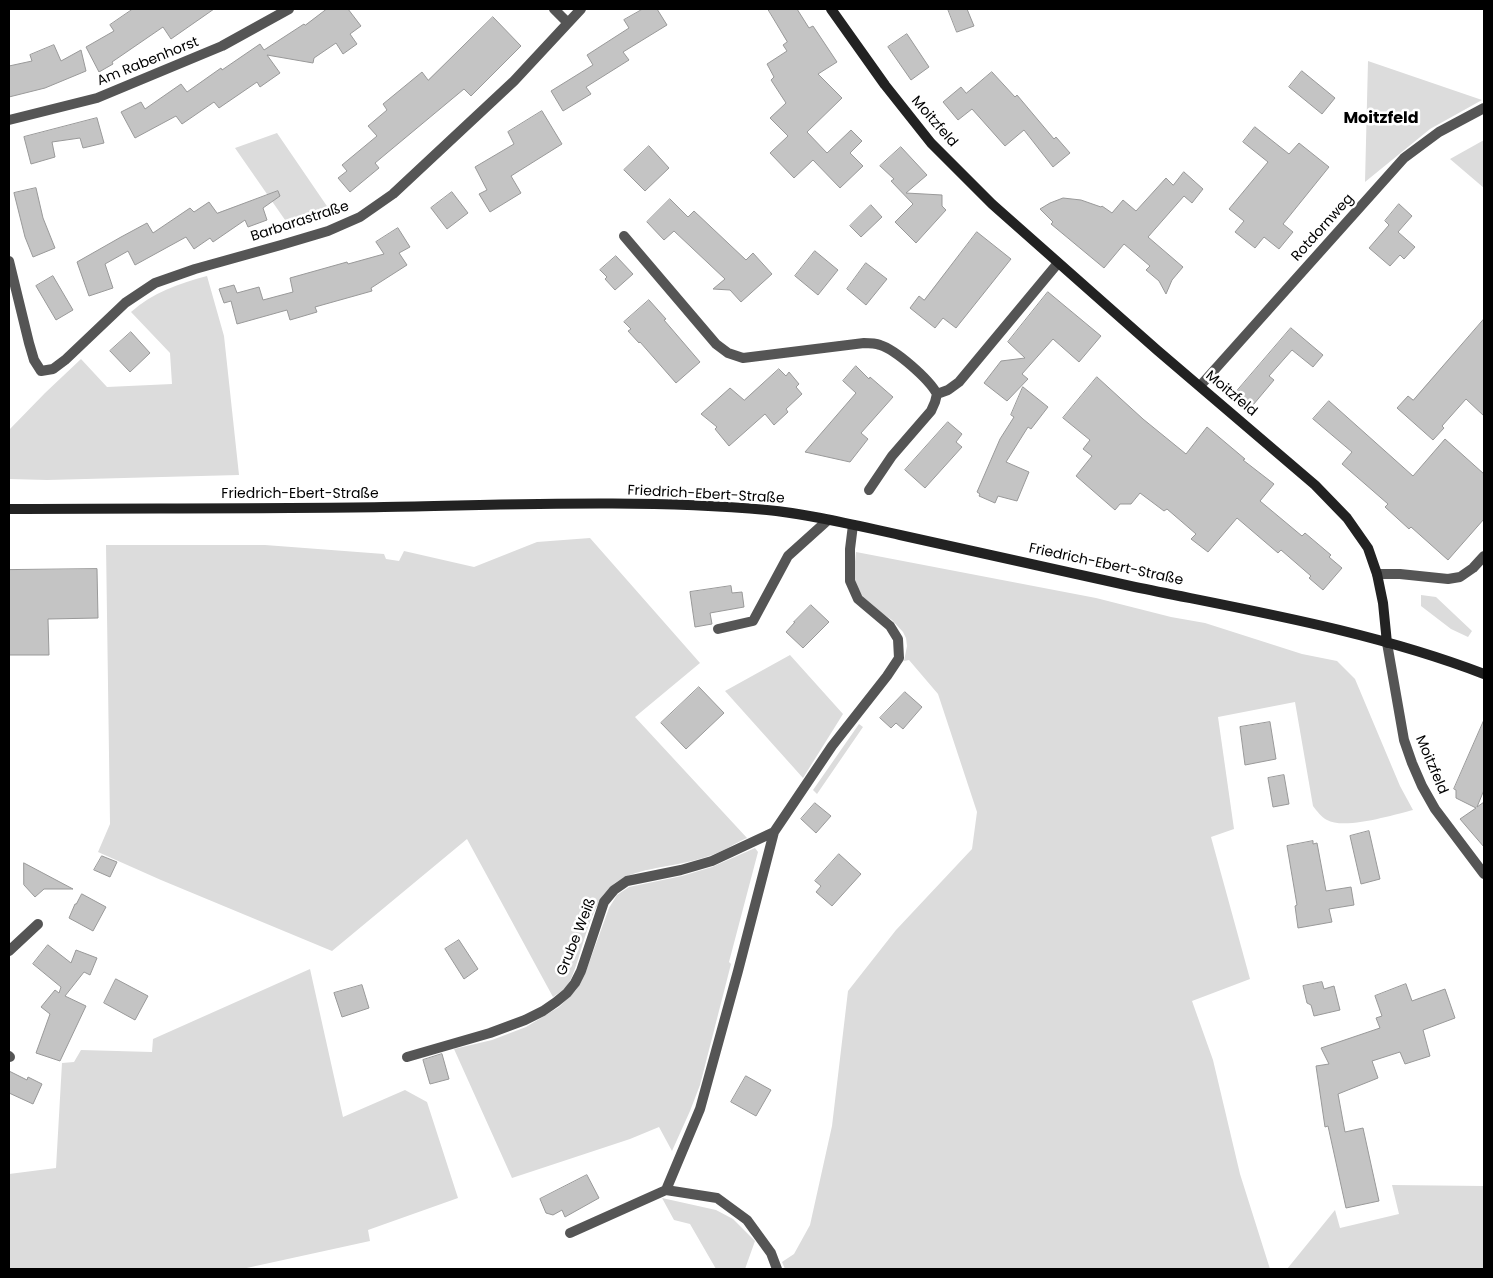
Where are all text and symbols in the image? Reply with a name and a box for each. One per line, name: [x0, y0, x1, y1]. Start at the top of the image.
street label: Am Rabenhorst: [95, 34, 201, 90]
street label: Moitzfeld: [907, 93, 961, 151]
district label: Moitzfeld: [1343, 109, 1419, 129]
street label: Rotdornweg: [1288, 191, 1358, 265]
street label: Barbarastraße: [249, 198, 351, 246]
street label: Moitzfeld: [1202, 368, 1260, 420]
street label: Friedrich-Ebert-Straße: [627, 482, 785, 508]
street label: Friedrich-Ebert-Straße: [221, 486, 379, 502]
street label: Friedrich-Ebert-Straße: [1027, 540, 1185, 590]
street label: Moitzfeld: [1411, 733, 1451, 797]
street label: Grube Weiß: [554, 896, 600, 978]

